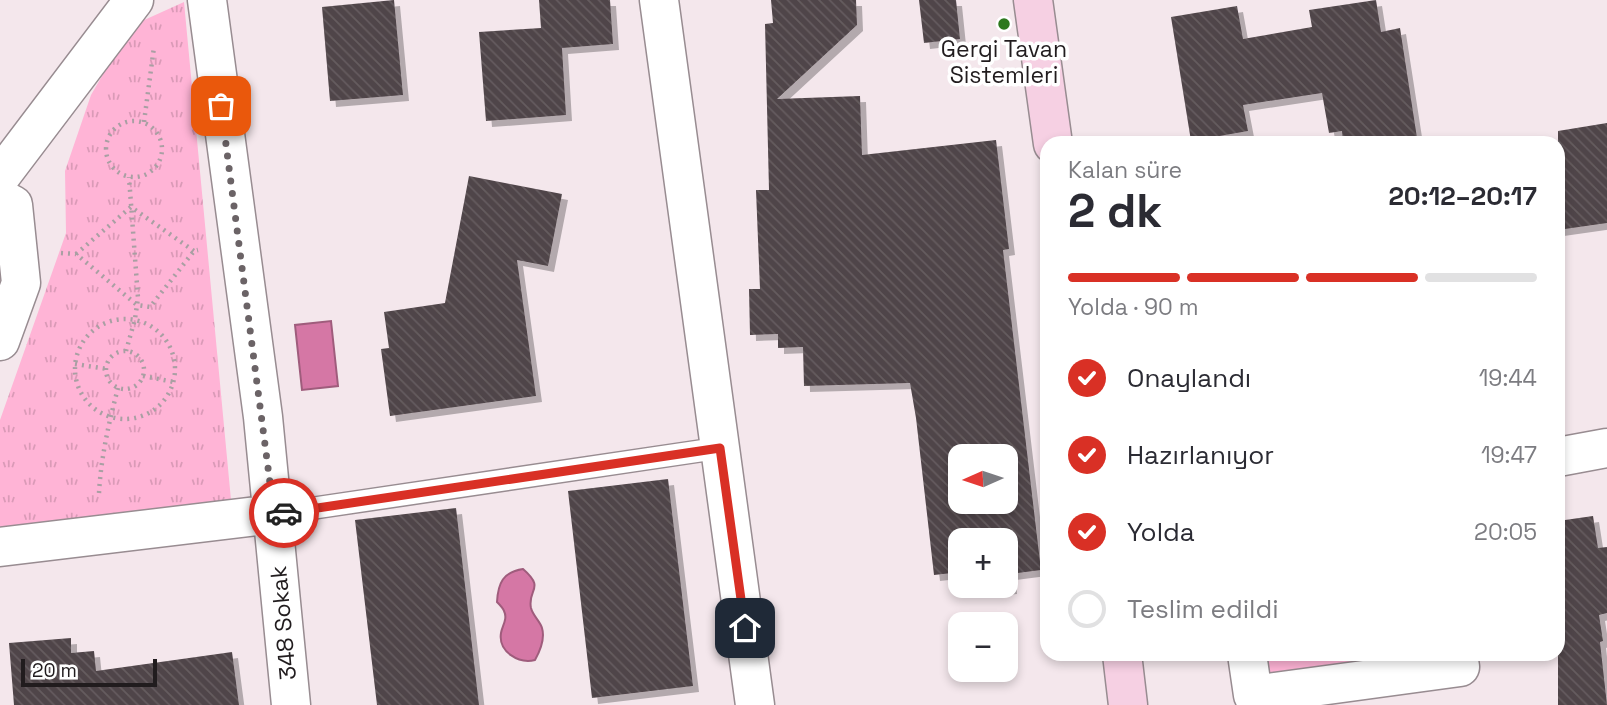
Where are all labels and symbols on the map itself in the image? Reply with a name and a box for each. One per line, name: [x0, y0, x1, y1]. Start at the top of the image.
marker: Gergi Tavan Sistemleri: [996, 16, 1012, 32]
place label: Gergi Tavan Sistemleri: [941, 34, 1067, 90]
pin: [191, 76, 251, 136]
north arrow: [948, 444, 1018, 514]
courier: [249, 478, 319, 548]
street label: 348 Sokak: [263, 565, 303, 681]
pin: [715, 598, 775, 658]
scale bar: [21, 656, 158, 688]

